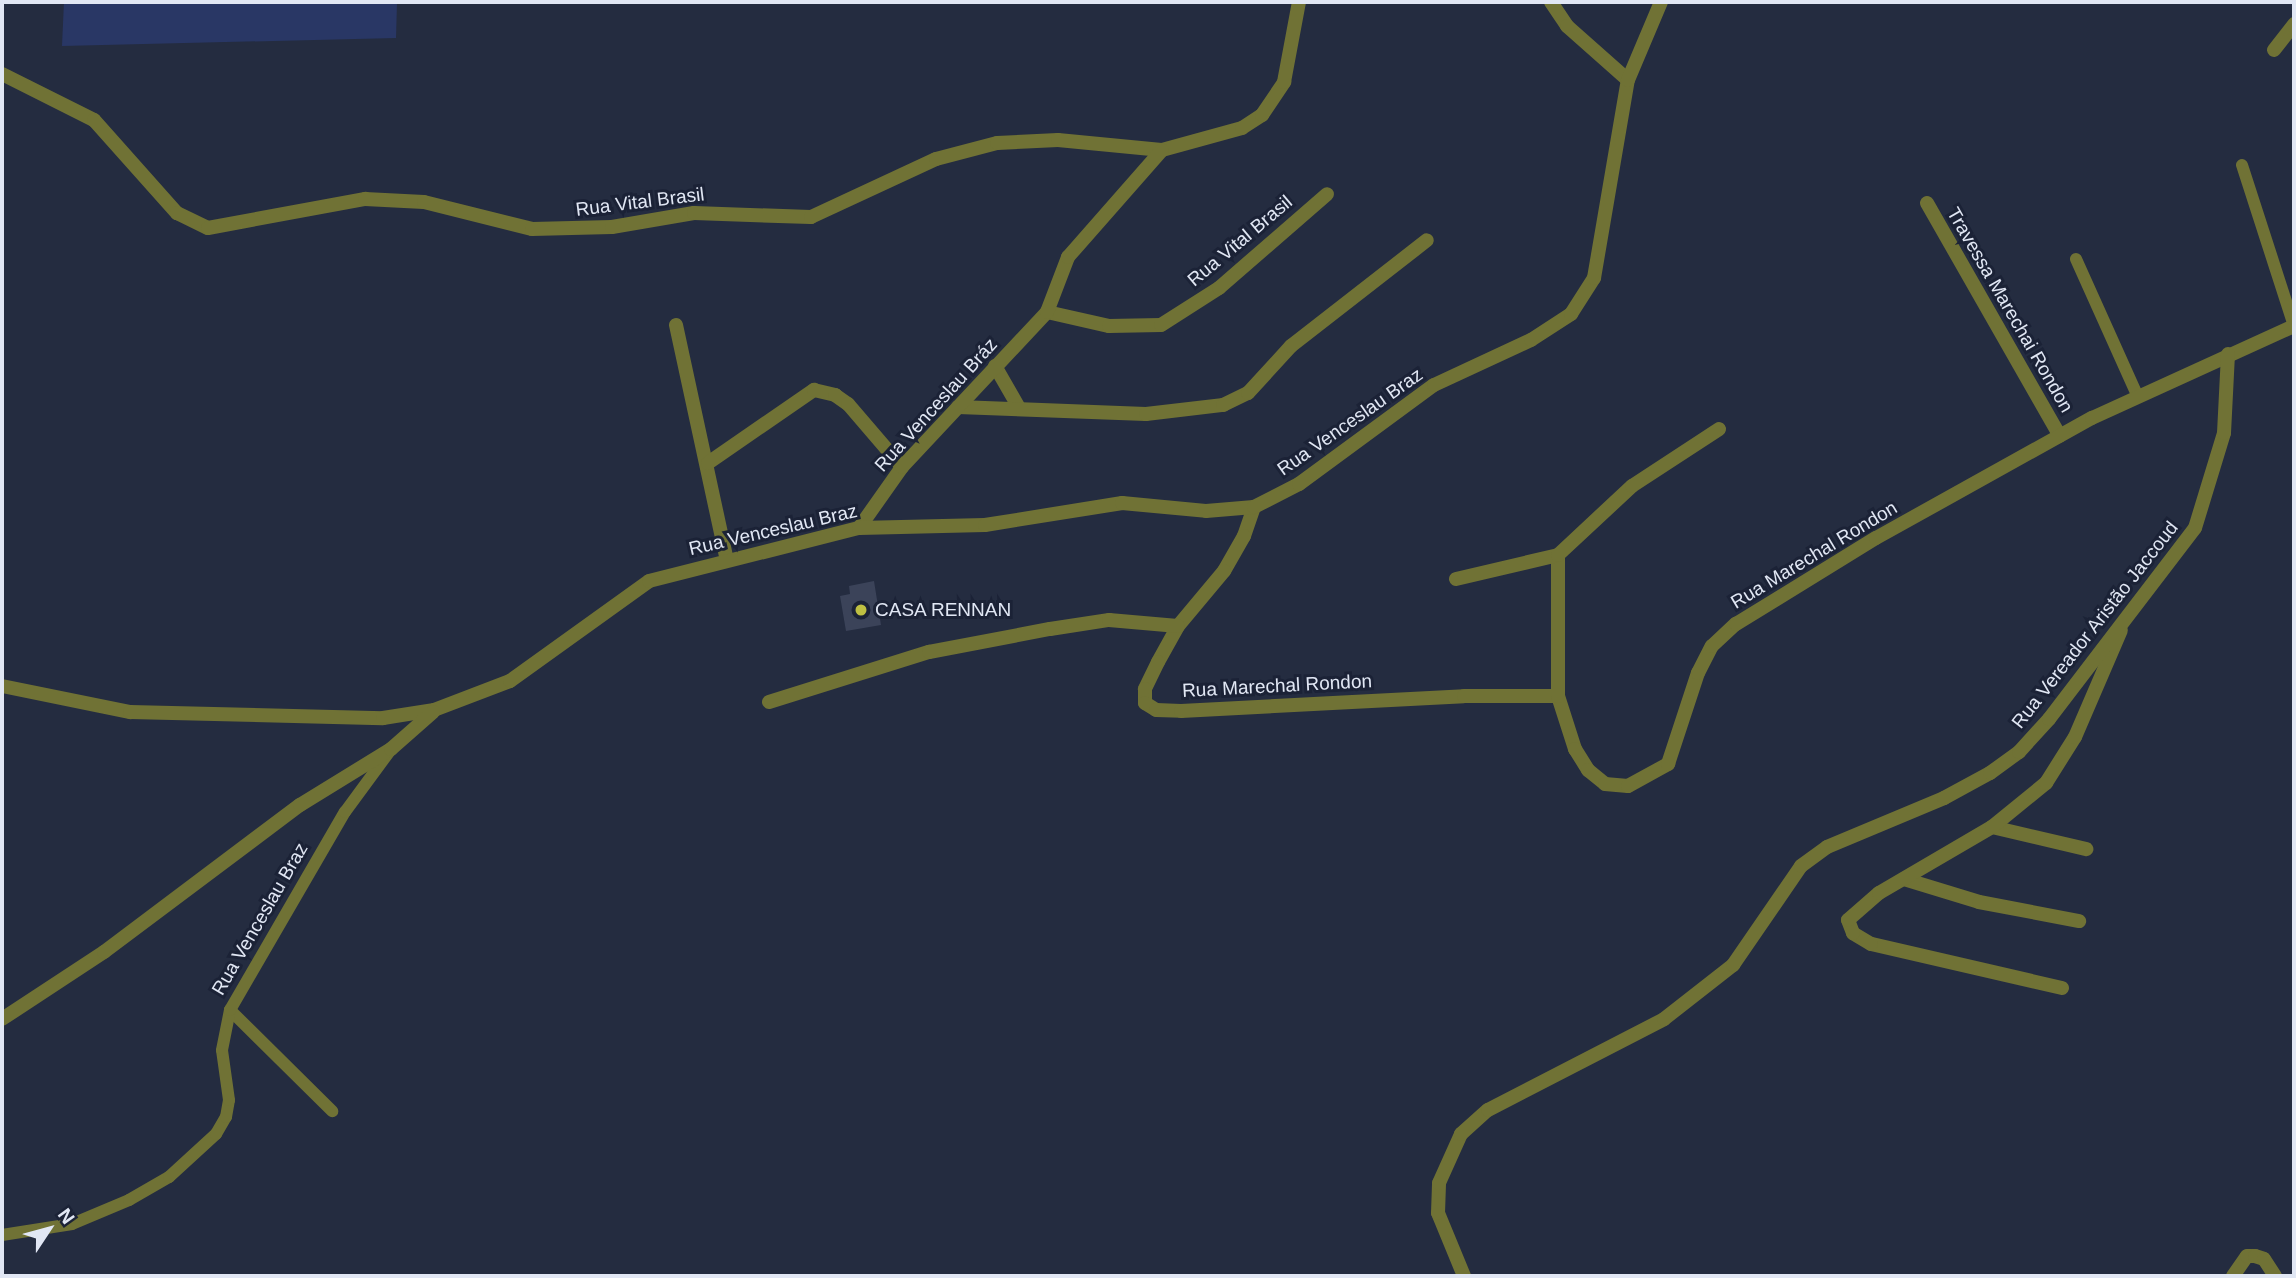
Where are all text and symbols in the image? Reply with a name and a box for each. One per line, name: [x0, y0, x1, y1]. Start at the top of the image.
street label: Rua Vital Brasil: [574, 183, 706, 221]
street label: Rua Vital Brasil: [1183, 191, 1297, 291]
street label: Travessa Marechai Rondon: [1942, 204, 2078, 416]
street label: Rua Venceslau Bráz: [870, 333, 1002, 477]
street label: Rua Venceslau Braz: [1273, 363, 1427, 481]
street label: Rua Marechal Rondon: [1727, 496, 1901, 614]
street label: Rua Venceslau Braz: [687, 500, 859, 560]
street label: Rua Vereador Aristão Jaccoud: [2007, 516, 2183, 734]
place label: CASA RENNAN: [875, 599, 1012, 621]
marker: CASA RENNAN: [853, 602, 869, 618]
street label: Rua Marechal Rondon: [1181, 670, 1373, 702]
street label: Rua Venceslau Braz: [207, 839, 313, 999]
north arrow: [14, 1194, 84, 1264]
text: N: [54, 1205, 79, 1228]

